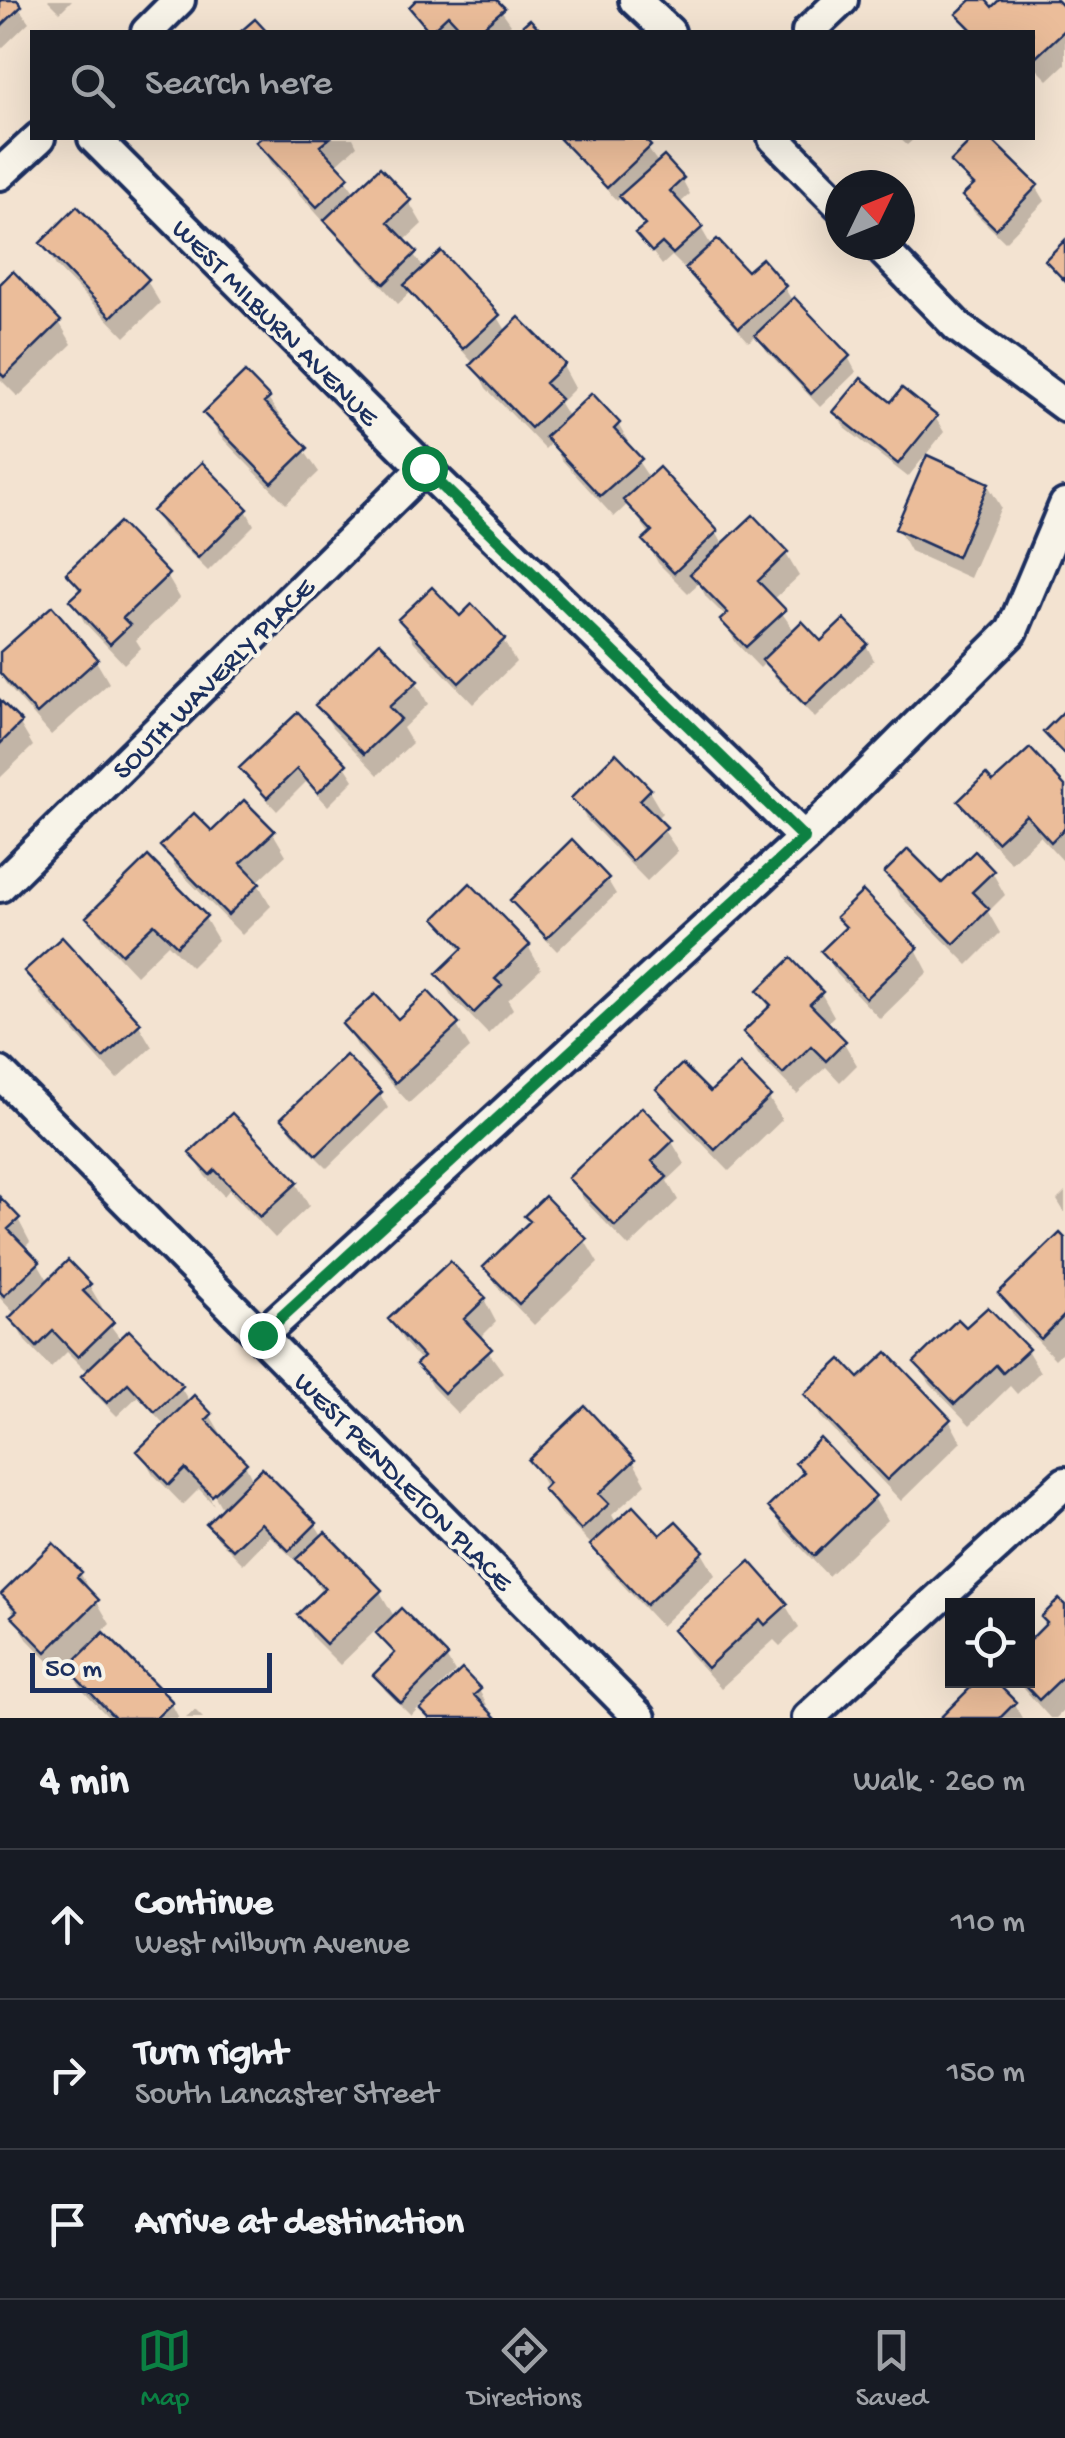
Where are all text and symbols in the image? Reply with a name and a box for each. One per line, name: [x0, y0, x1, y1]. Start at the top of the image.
search box: [30, 30, 1035, 140]
icon: search: [65, 58, 120, 113]
text: Search here: [145, 63, 332, 107]
north arrow: [825, 170, 915, 260]
street label: WEST MILBURN AVENUE: [163, 214, 385, 436]
route start: [402, 446, 448, 492]
street label: SOUTH WAVERLY PLACE: [107, 571, 324, 788]
route end: [240, 1313, 286, 1359]
street label: WEST PENDLETON PLACE: [285, 1367, 519, 1601]
map controls: [945, 1598, 1035, 1688]
button: locate: [945, 1598, 1035, 1688]
scale bar: [30, 1648, 272, 1692]
text: 50 m: [45, 1654, 102, 1687]
text: 4 min: [40, 1759, 129, 1808]
text: Walk · 260 m: [853, 1764, 1025, 1802]
text: Continue: [135, 1883, 273, 1927]
icon: ahead: [40, 1897, 95, 1952]
text: 110 m: [951, 1905, 1025, 1943]
text: West Milburn Avenue: [135, 1927, 410, 1965]
text: Turn right: [135, 2033, 287, 2077]
icon: right: [40, 2047, 95, 2102]
text: 150 m: [947, 2055, 1025, 2093]
text: South Lancaster Street: [135, 2077, 438, 2115]
icon: arrive: [40, 2197, 95, 2252]
text: Arrive at destination: [135, 2202, 464, 2246]
tab: Map: [137, 2323, 192, 2416]
tab: Directions: [467, 2323, 581, 2416]
tab: Saved: [856, 2323, 928, 2416]

